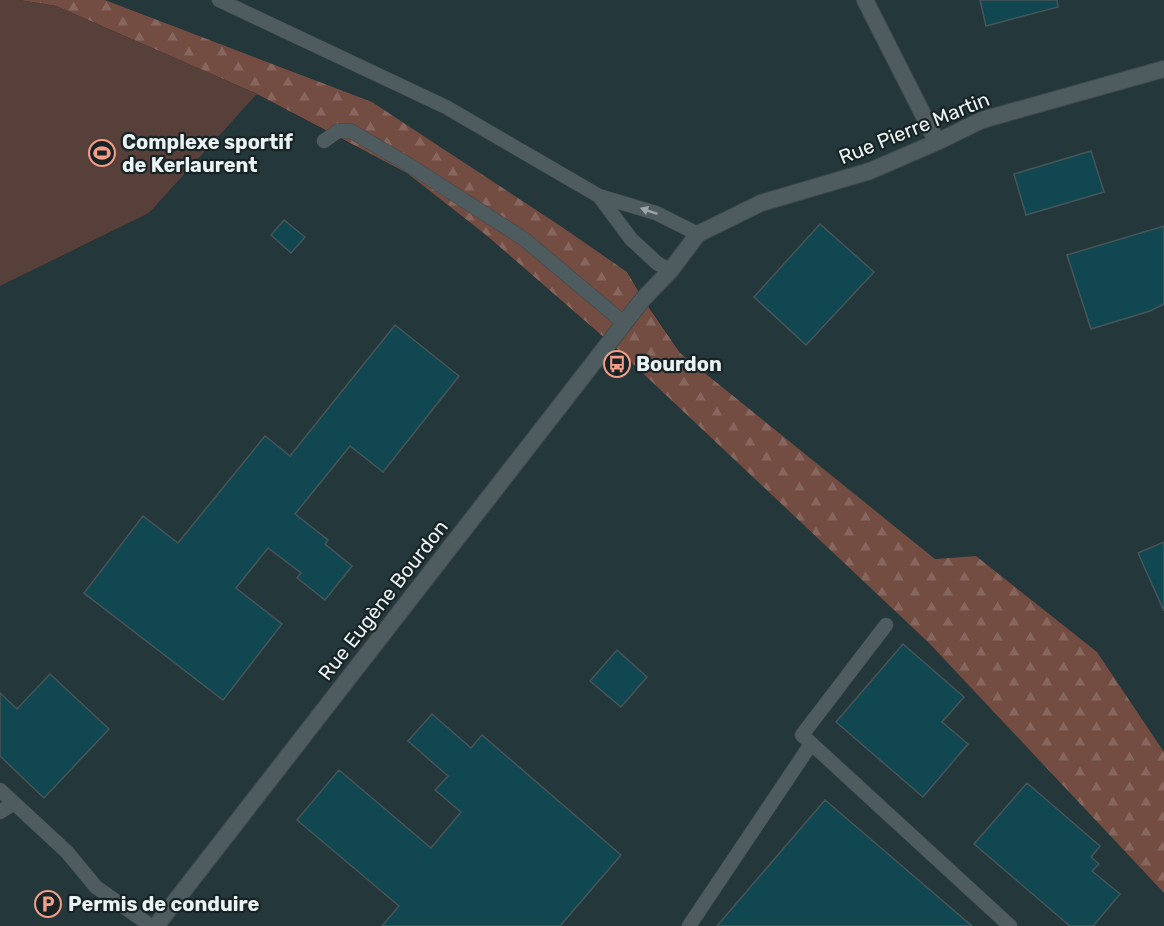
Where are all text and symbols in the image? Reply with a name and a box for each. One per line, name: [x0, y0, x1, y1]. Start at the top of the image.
street label: Rue Pierre Martin: [835, 87, 993, 169]
place label: Complexe sportif de Kerlaurent: [122, 130, 293, 177]
sports icon: Complexe sportif de Kerlaurent: [87, 138, 117, 168]
one-way arrow: [640, 206, 658, 216]
bus stop icon: Bourdon: [602, 349, 632, 379]
place label: Bourdon: [636, 352, 722, 376]
street label: Rue Eugène Bourdon: [313, 515, 453, 685]
parking icon: Permis de conduire: [33, 889, 63, 919]
place label: Permis de conduire: [68, 892, 260, 916]

